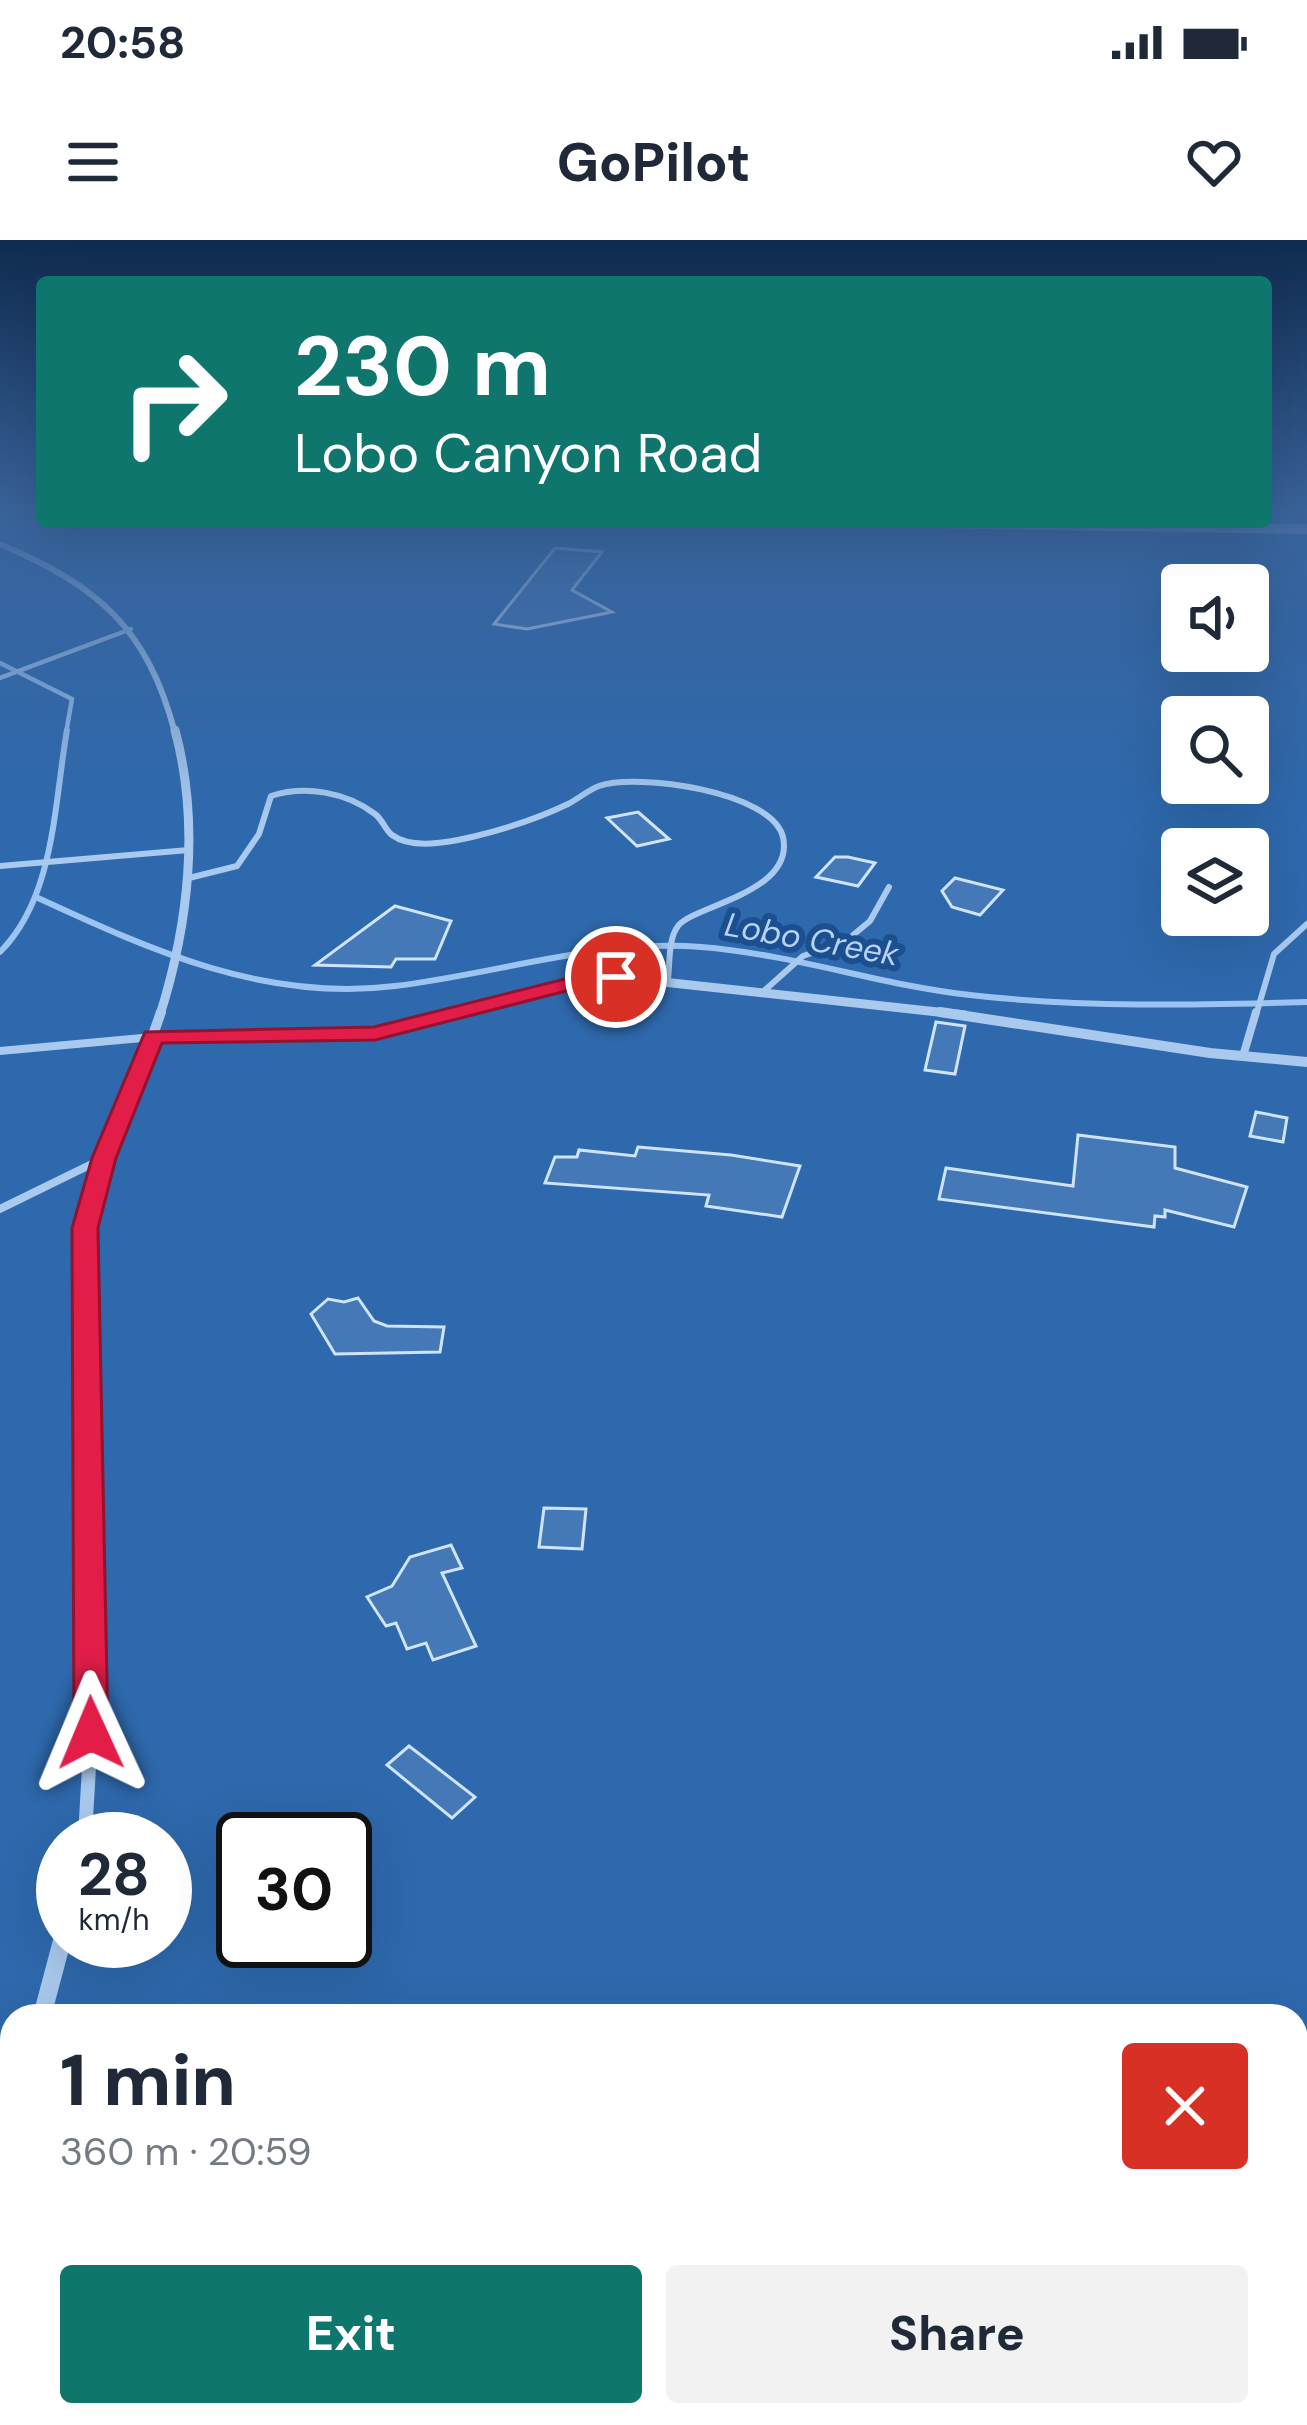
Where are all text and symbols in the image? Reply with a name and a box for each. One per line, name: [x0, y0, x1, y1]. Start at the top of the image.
text: 20:58: [60, 13, 185, 72]
text: GoPilot: [557, 127, 750, 198]
icon: menu: [60, 129, 126, 195]
icon: heart: [1181, 129, 1247, 195]
text: 230 m: [294, 312, 551, 421]
icon: right: [96, 324, 252, 480]
text: Lobo Canyon Road: [294, 418, 762, 489]
map controls: [1161, 564, 1269, 936]
button: sound: [1161, 564, 1269, 672]
button: search: [1161, 696, 1269, 804]
button: layers: [1161, 828, 1269, 936]
water label: Lobo Creek: [722, 903, 902, 975]
pin: [565, 926, 667, 1028]
icon: arrive: [583, 944, 649, 1010]
position arrow: [28, 1670, 154, 1796]
speed limit sign: 30: [216, 1812, 372, 1968]
text: 28: [78, 1835, 150, 1914]
text: km/h: [79, 1900, 149, 1939]
text: 1 min: [60, 2034, 236, 2127]
button: close: [1122, 2043, 1248, 2169]
text: 360 m · 20:59: [60, 2126, 312, 2177]
button: Exit: [60, 2265, 642, 2403]
button: Share: [666, 2265, 1248, 2403]

